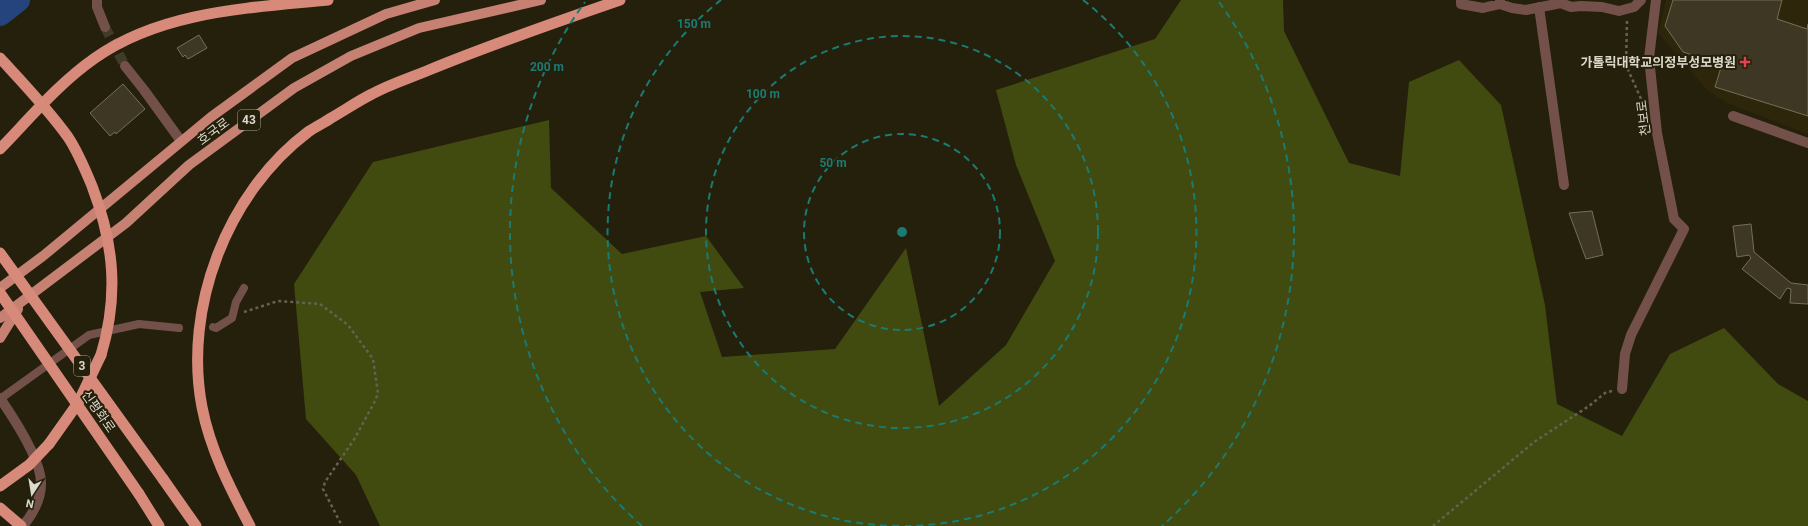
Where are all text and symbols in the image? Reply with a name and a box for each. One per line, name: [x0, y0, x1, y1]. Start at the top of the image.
text: 150 m: [677, 17, 711, 31]
place label: 가톨릭대학교의정부성모병원: [1581, 55, 1736, 70]
marker: 가톨릭대학교의정부성모병원: [1739, 56, 1751, 68]
text: 200 m: [530, 60, 564, 74]
text: 100 m: [746, 87, 780, 101]
street label: 천보로: [1634, 99, 1653, 137]
road number: 43: [238, 110, 260, 130]
street label: 호국로: [194, 115, 232, 148]
text: 50 m: [819, 156, 847, 170]
centre of rings: [895, 225, 909, 239]
road number: 3: [74, 356, 90, 376]
street label: 신평화로: [79, 387, 118, 435]
north arrow: [12, 474, 52, 514]
text: N: [25, 496, 35, 510]

